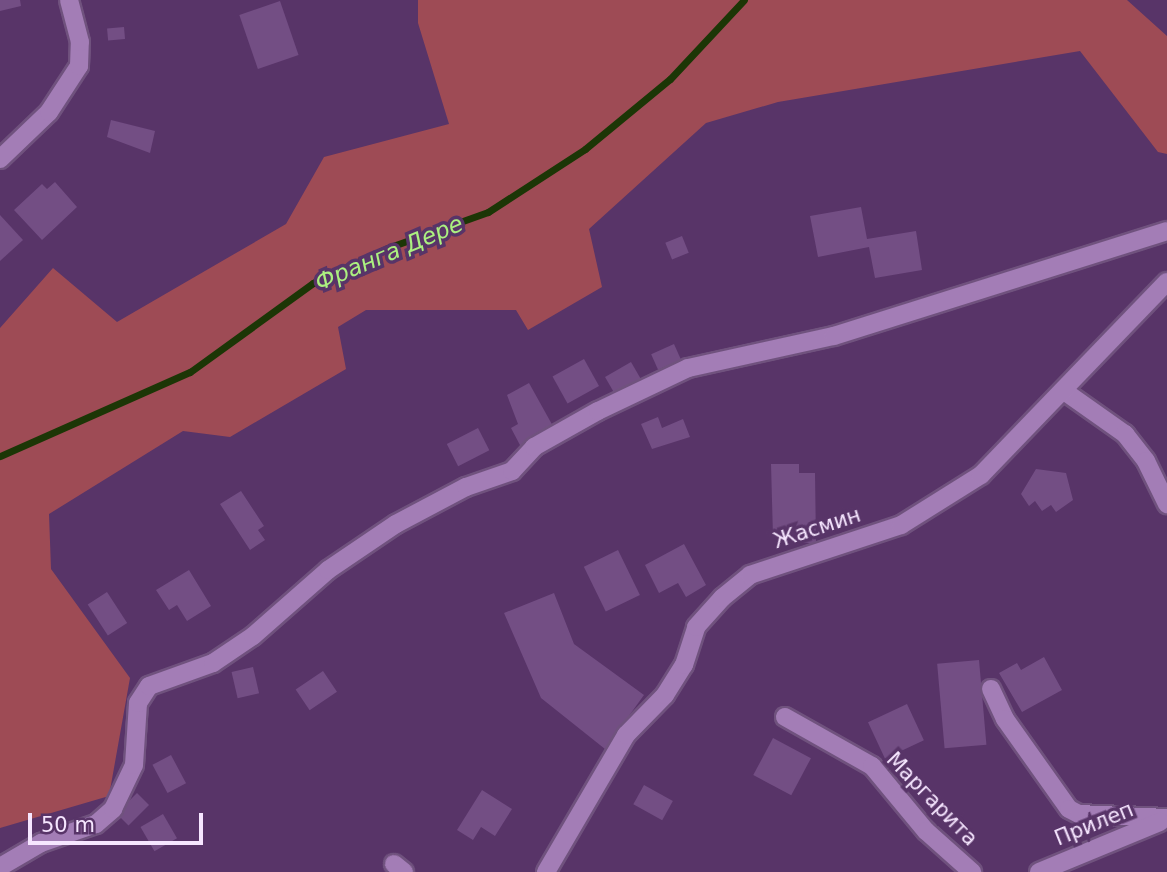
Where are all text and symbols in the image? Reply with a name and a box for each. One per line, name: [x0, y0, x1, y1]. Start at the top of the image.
water label: Франга Дере: [311, 209, 467, 297]
street label: Жасмин: [770, 502, 864, 554]
street label: Маргарита: [881, 747, 983, 851]
street label: Прилеп: [1051, 797, 1137, 851]
scale bar: [32, 798, 206, 842]
text: 50 m: [41, 813, 95, 837]

